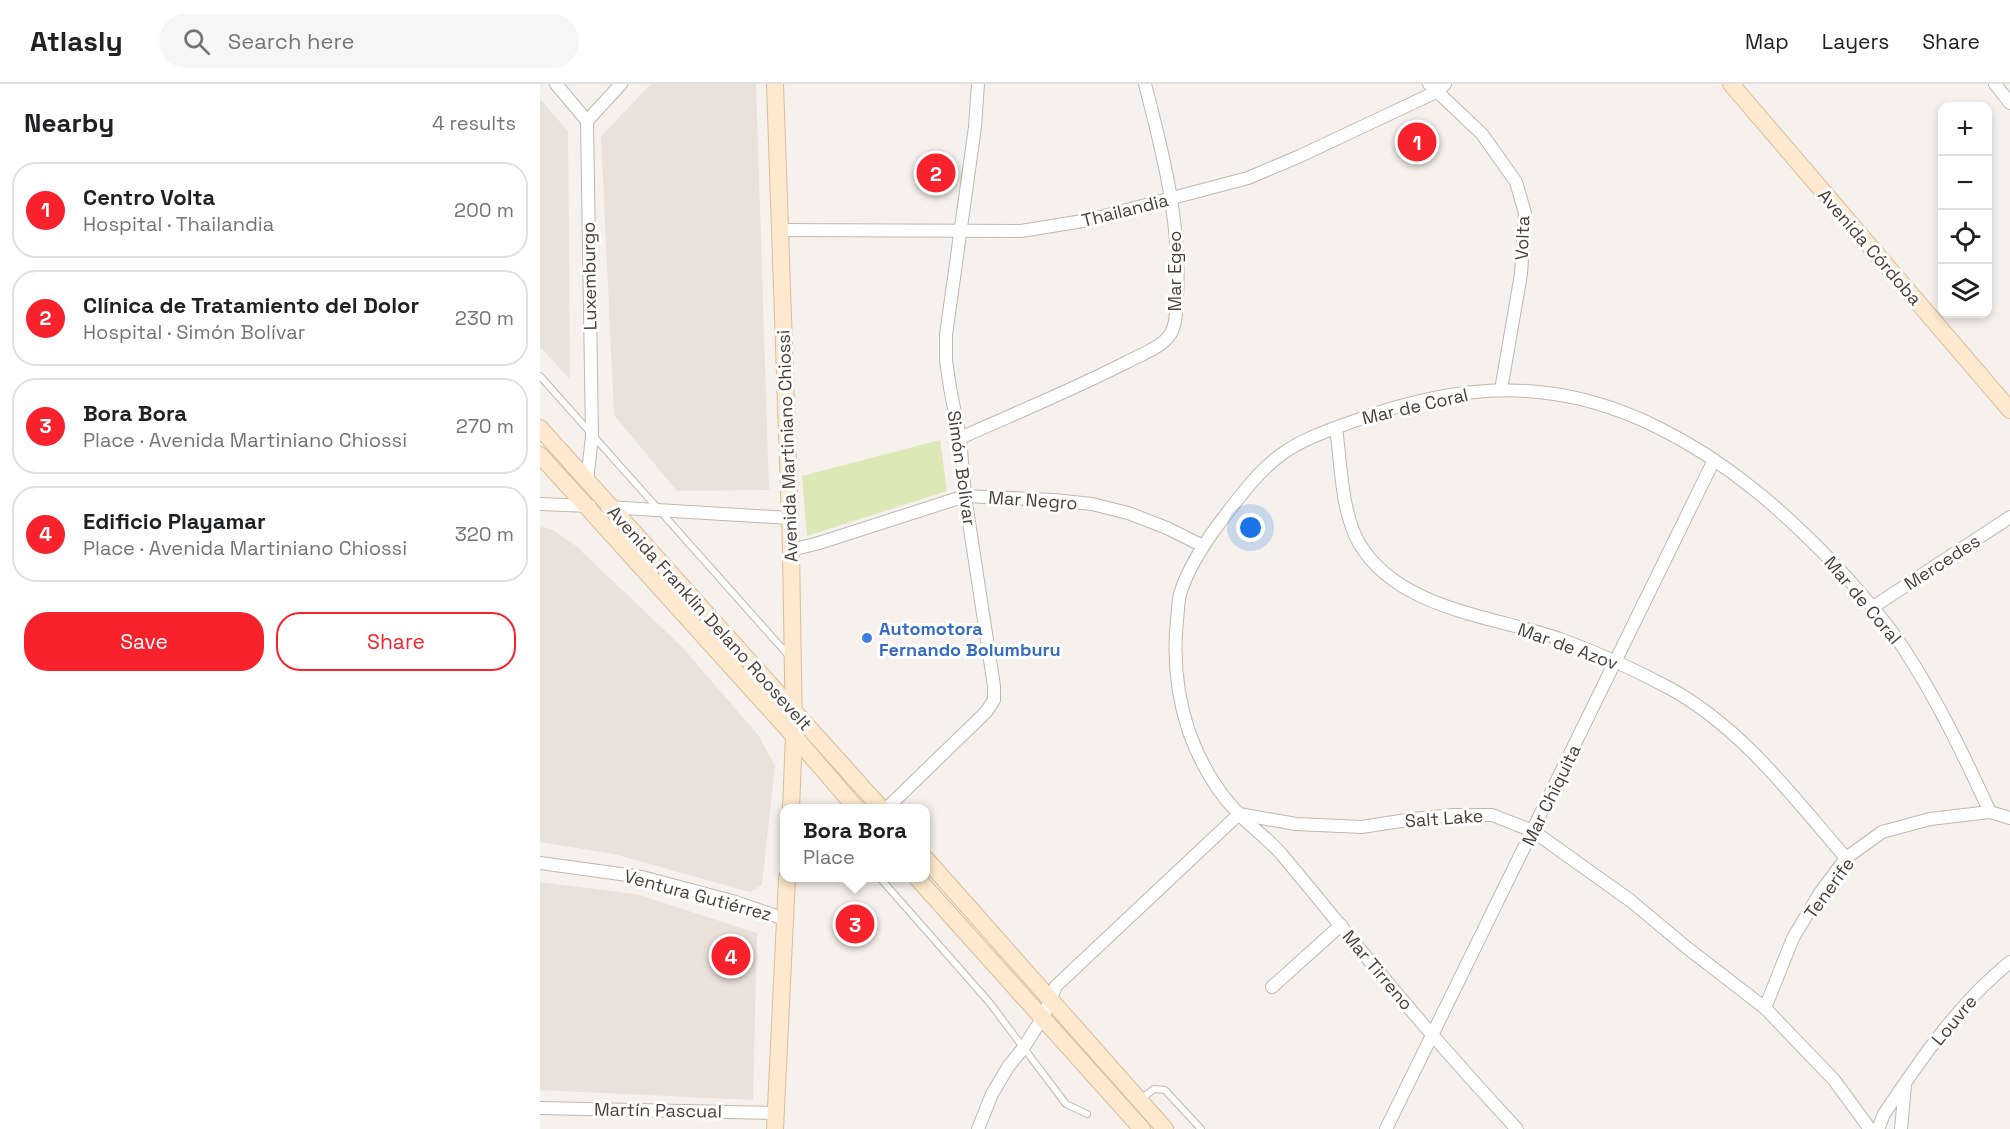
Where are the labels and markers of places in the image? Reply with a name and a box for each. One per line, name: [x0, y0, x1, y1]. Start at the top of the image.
pin: 1: [1398, 120, 1436, 164]
pin: 2: [916, 150, 956, 196]
place label: Automotora Fernando Bolumburu: [879, 617, 1061, 661]
marker: Automotora Fernando Bolumburu: [860, 631, 874, 645]
pin: 3: [836, 902, 874, 946]
pin: 4: [712, 934, 750, 978]

